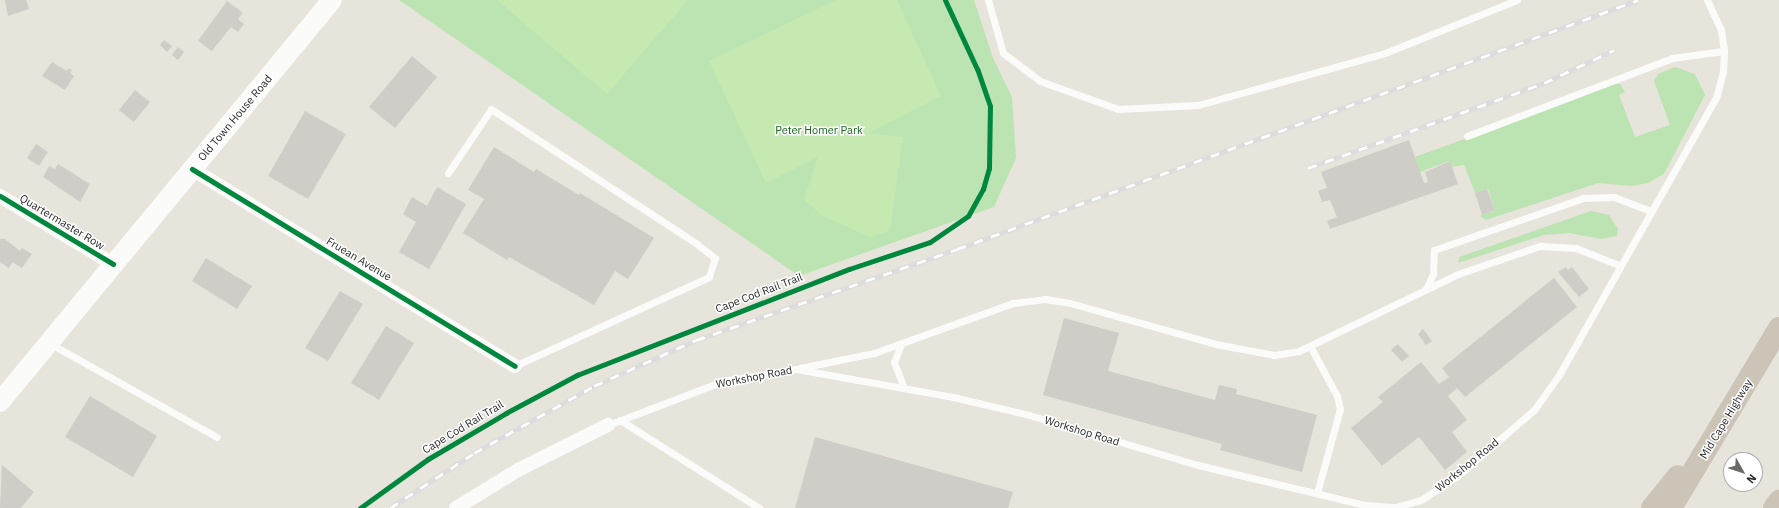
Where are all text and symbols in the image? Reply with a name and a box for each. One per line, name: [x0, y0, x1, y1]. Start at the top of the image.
street label: Old Town House Road: [195, 72, 275, 164]
park label: Peter Homer Park: [775, 123, 863, 137]
street label: Quartermaster Row: [17, 191, 107, 253]
street label: Fruean Avenue: [324, 234, 394, 284]
street label: Cape Cod Rail Trail: [714, 270, 804, 316]
street label: Workshop Road: [715, 363, 793, 391]
street label: Mid Cape Highway: [1697, 377, 1755, 461]
street label: Cape Cod Rail Trail: [420, 398, 506, 456]
street label: Workshop Road: [1043, 413, 1121, 449]
street label: Workshop Road: [1433, 435, 1501, 495]
north arrow: [1723, 452, 1763, 492]
text: N: [1744, 471, 1759, 486]

